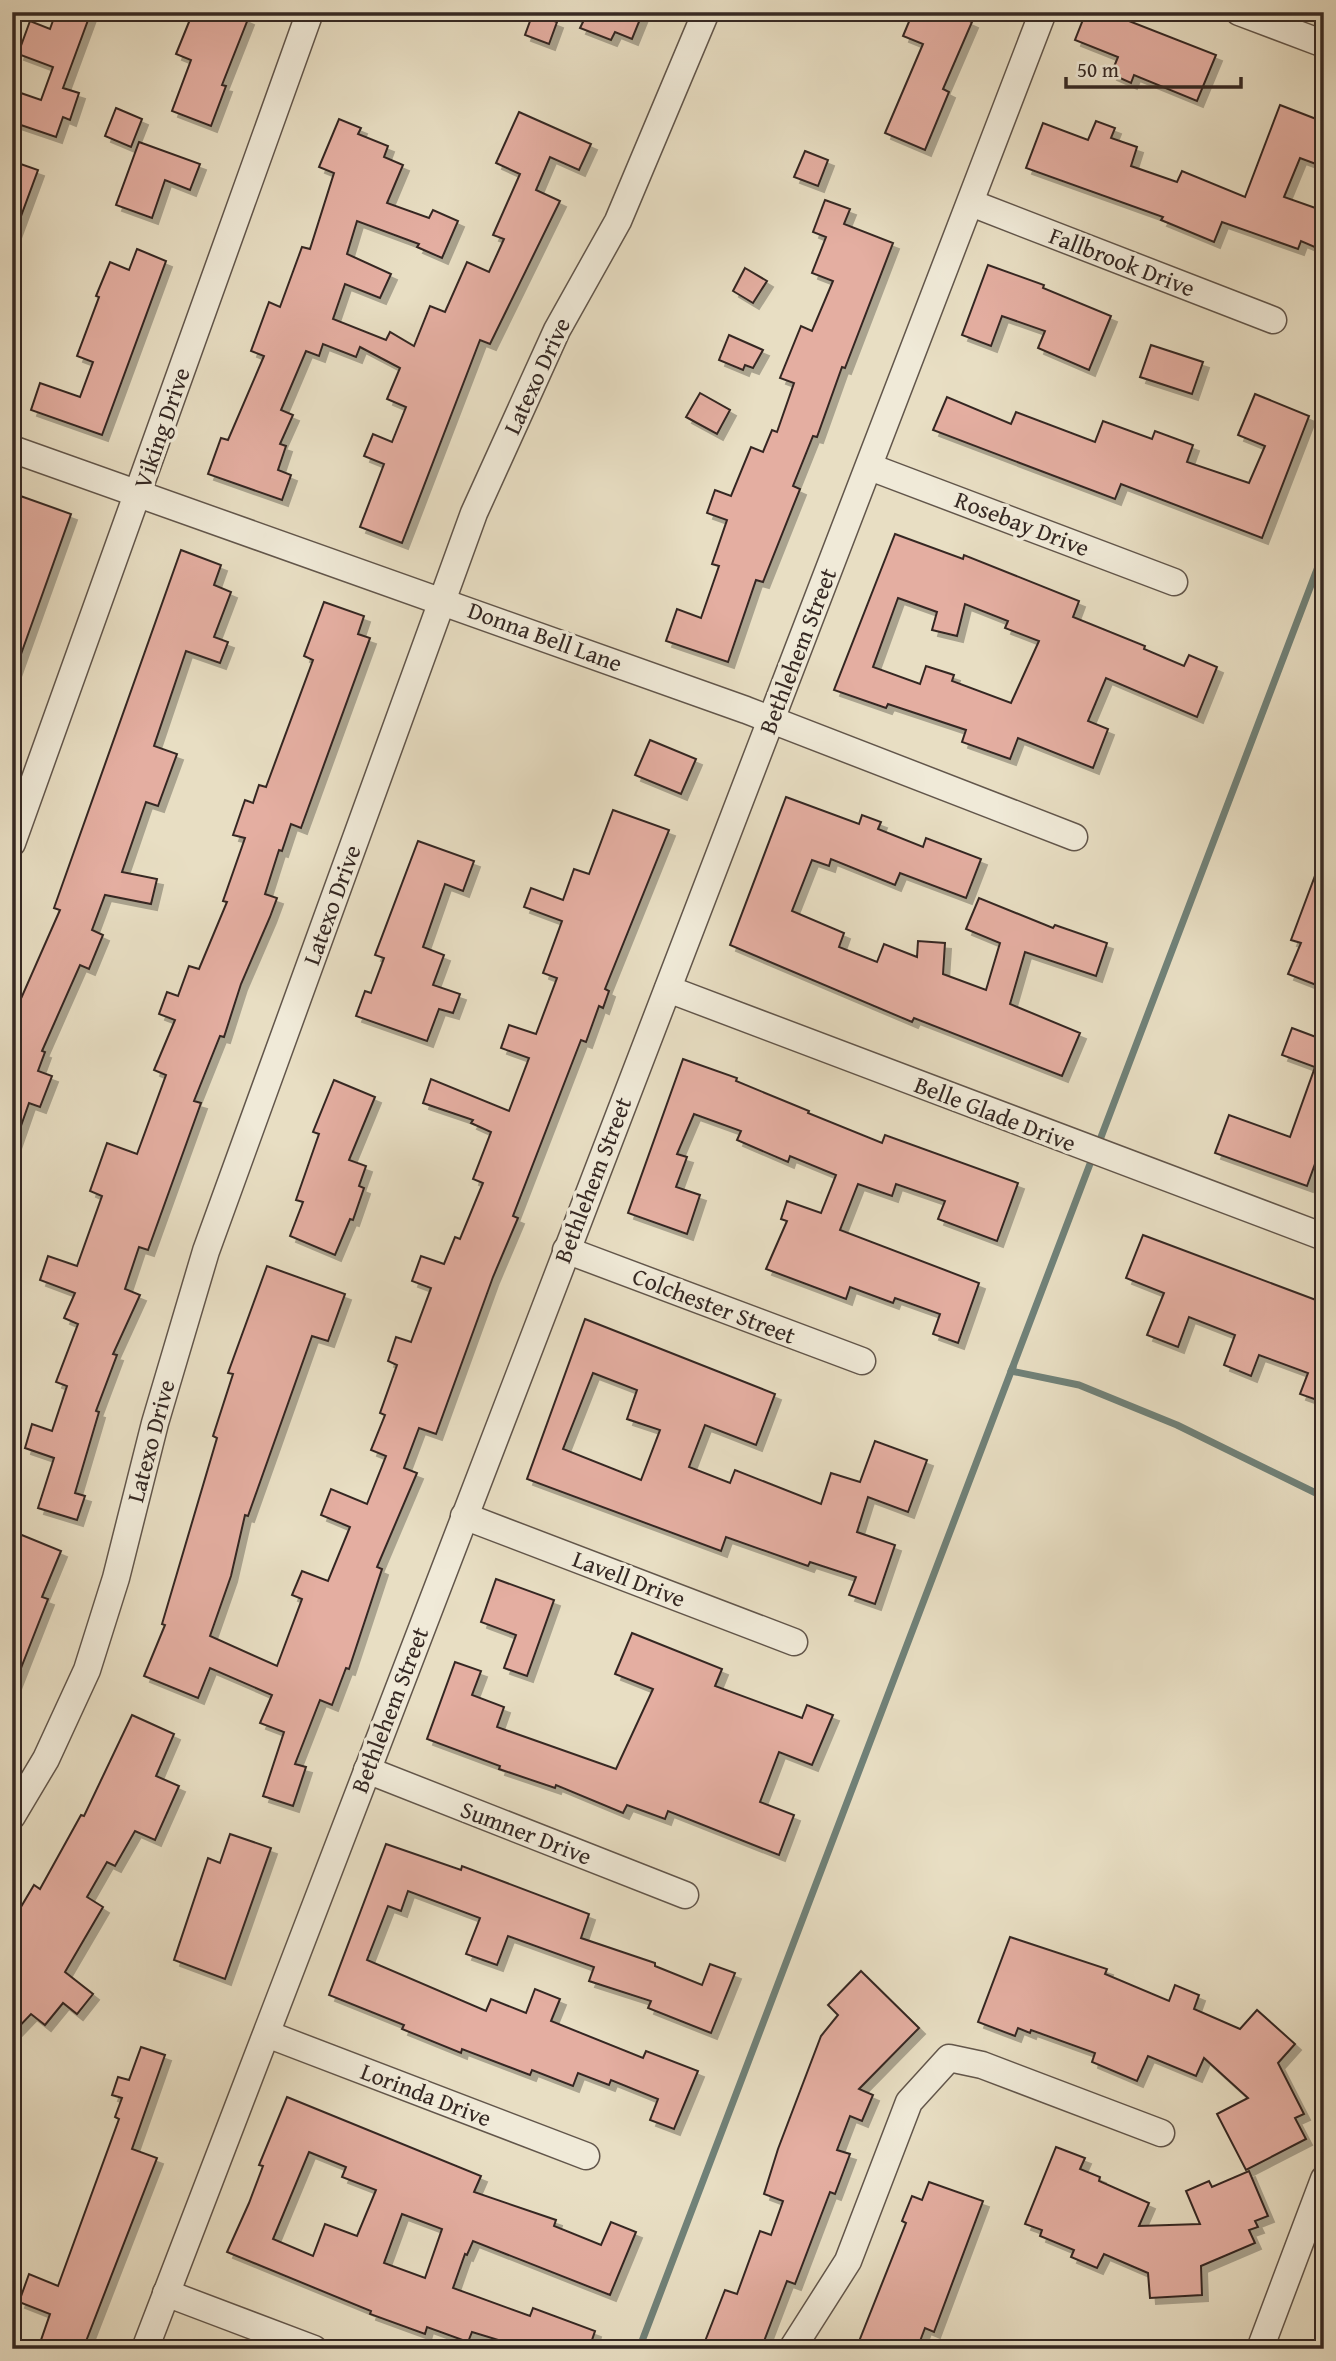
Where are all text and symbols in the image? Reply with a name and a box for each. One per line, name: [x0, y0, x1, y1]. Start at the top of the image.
scale bar: [1066, 46, 1242, 90]
text: 50 m: [1077, 54, 1119, 85]
street label: Fallbrook Drive: [1044, 218, 1200, 305]
street label: Latexo Drive: [494, 312, 579, 440]
street label: Viking Drive: [124, 363, 199, 493]
street label: Rosebay Drive: [950, 482, 1095, 565]
street label: Bethlehem Street: [750, 562, 845, 739]
street label: Donna Bell Lane: [463, 592, 627, 681]
street label: Latexo Drive: [294, 840, 369, 970]
street label: Belle Glade Drive: [909, 1067, 1081, 1160]
street label: Bethlehem Street: [545, 1091, 640, 1268]
street label: Colchester Street: [628, 1258, 801, 1353]
street label: Latexo Drive: [117, 1376, 184, 1506]
street label: Lavell Drive: [568, 1541, 691, 1616]
street label: Bethlehem Street: [342, 1621, 437, 1798]
street label: Sumner Drive: [455, 1791, 597, 1874]
street label: Lorinda Drive: [356, 2054, 497, 2135]

